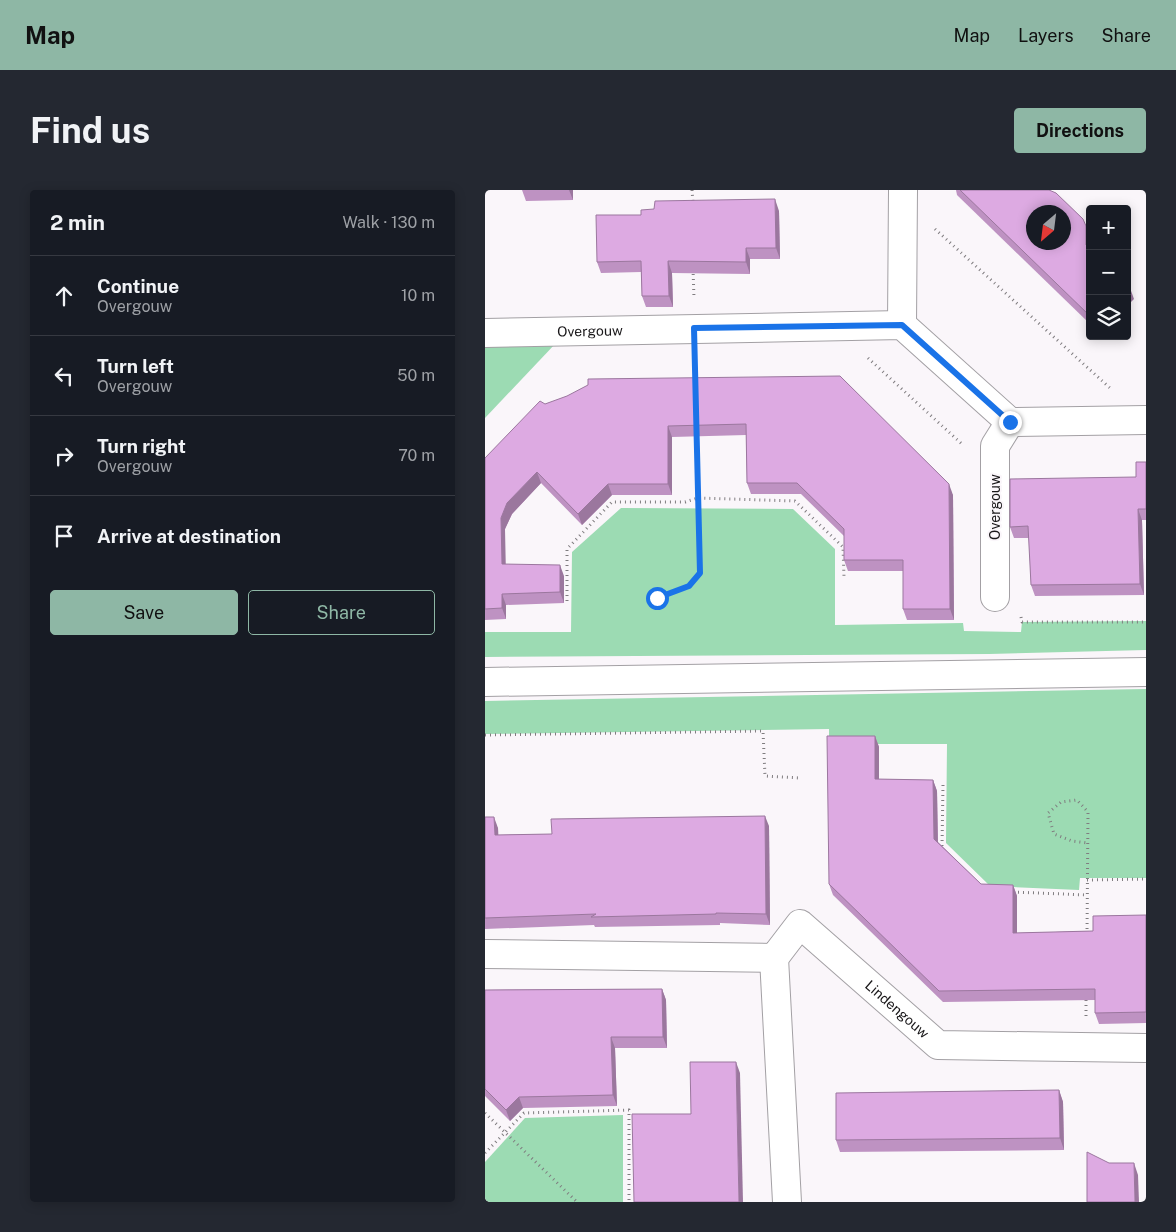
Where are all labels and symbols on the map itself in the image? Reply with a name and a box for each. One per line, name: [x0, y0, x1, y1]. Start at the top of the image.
north arrow: [1026, 205, 1071, 250]
street label: Overgouw: [557, 322, 623, 340]
route end: [999, 411, 1022, 434]
street label: Overgouw: [987, 474, 1003, 540]
route start: [646, 587, 669, 610]
street label: Lindengouw: [862, 977, 932, 1041]

